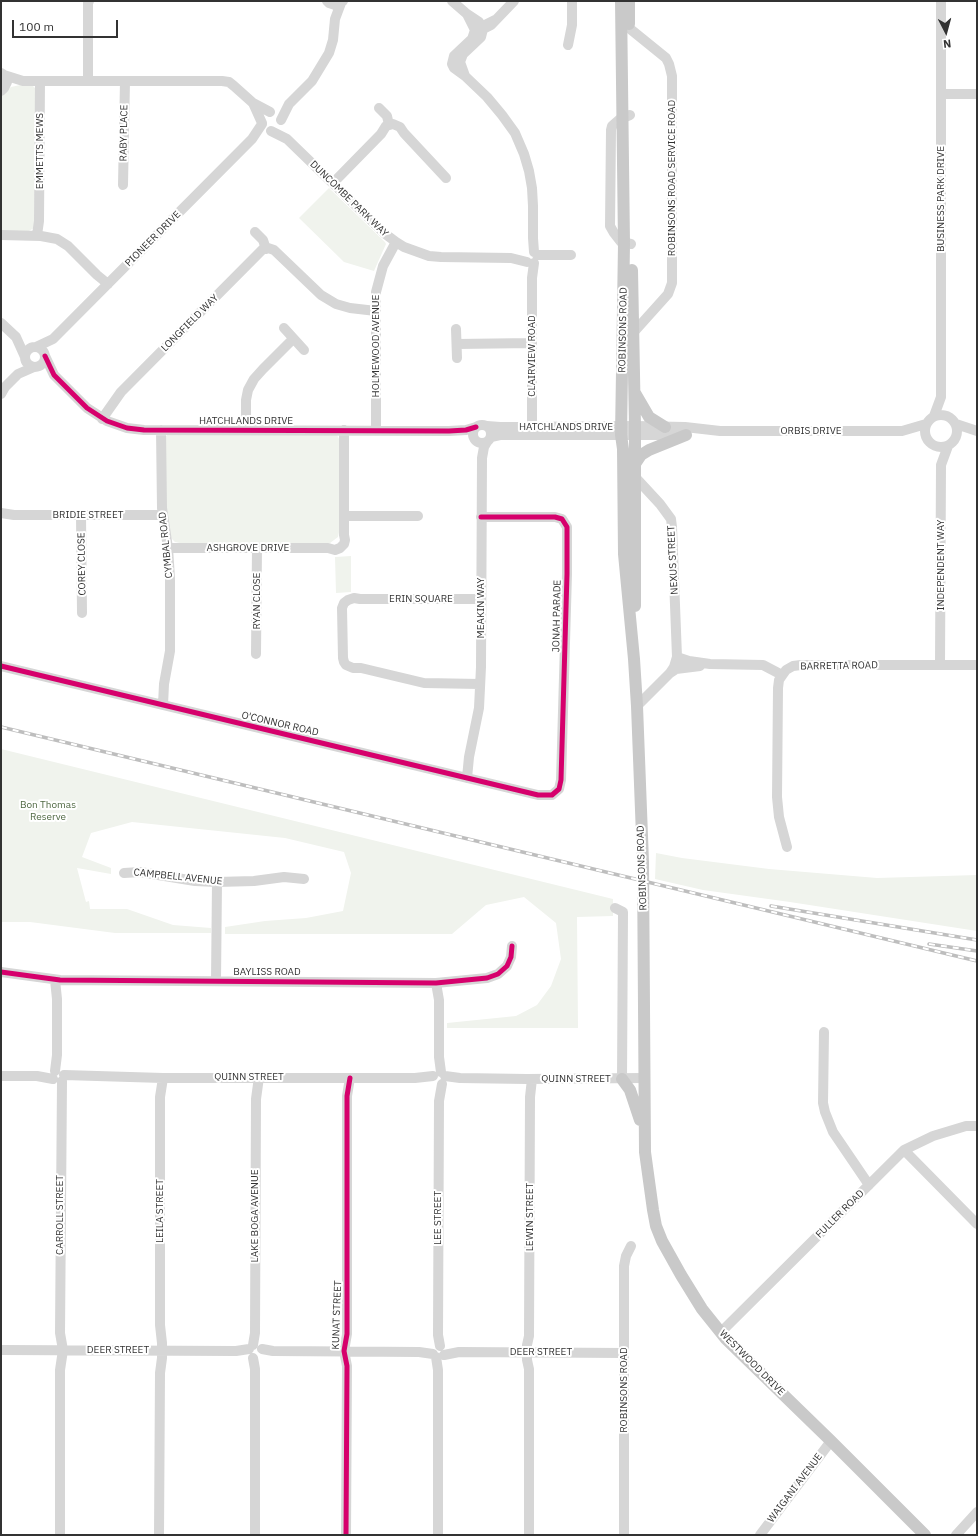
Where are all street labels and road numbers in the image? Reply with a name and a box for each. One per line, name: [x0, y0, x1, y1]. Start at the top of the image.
street label: ROBINSONS ROAD SERVICE ROAD: [666, 100, 678, 256]
street label: RABY PLACE: [118, 104, 130, 162]
street label: EMMETTS MEWS: [34, 113, 46, 189]
street label: BUSINESS PARK DRIVE: [935, 146, 947, 252]
street label: DUNCOMBE PARK WAY: [307, 158, 391, 240]
street label: PIONEER DRIVE: [123, 209, 183, 269]
street label: ROBINSONS ROAD: [616, 287, 630, 373]
street label: LONGFIELD WAY: [159, 292, 221, 354]
street label: HOLMEWOOD AVENUE: [370, 295, 382, 397]
street label: CLAIRVIEW ROAD: [526, 315, 538, 397]
street label: HATCHLANDS DRIVE: [199, 415, 293, 427]
street label: HATCHLANDS DRIVE: [519, 421, 613, 433]
street label: ORBIS DRIVE: [780, 425, 842, 437]
street label: BRIDIE STREET: [52, 509, 124, 521]
street label: CYMBAL ROAD: [157, 511, 175, 579]
street label: INDEPENDENT WAY: [935, 520, 947, 610]
street label: NEXUS STREET: [665, 525, 681, 595]
street label: COREY CLOSE: [75, 532, 89, 596]
street label: ASHGROVE DRIVE: [207, 542, 289, 554]
street label: RYAN CLOSE: [251, 573, 263, 629]
street label: MEAKIN WAY: [475, 578, 487, 638]
street label: JONAH PARADE: [550, 580, 564, 652]
street label: ERIN SQUARE: [389, 593, 453, 605]
street label: BARRETTA ROAD: [800, 659, 878, 673]
street label: O'CONNOR ROAD: [240, 709, 320, 739]
street label: ROBINSONS ROAD: [635, 825, 649, 911]
street label: CAMPBELL AVENUE: [133, 866, 223, 888]
street label: BAYLISS ROAD: [233, 966, 301, 978]
street label: QUINN STREET: [214, 1071, 284, 1083]
street label: QUINN STREET: [541, 1073, 611, 1085]
street label: LAKE BOGA AVENUE: [249, 1169, 261, 1263]
street label: CARROLL STREET: [54, 1175, 66, 1255]
street label: LEILA STREET: [154, 1179, 166, 1243]
street label: LEWIN STREET: [524, 1183, 536, 1251]
street label: FULLER ROAD: [813, 1187, 867, 1241]
street label: LEE STREET: [432, 1191, 444, 1245]
street label: KUNAT STREET: [330, 1280, 344, 1350]
street label: WESTWOOD DRIVE: [717, 1328, 787, 1398]
street label: DEER STREET: [87, 1344, 149, 1356]
street label: DEER STREET: [510, 1346, 572, 1358]
street label: ROBINSONS ROAD: [618, 1347, 630, 1433]
street label: WAIGANI AVENUE: [765, 1451, 825, 1525]

